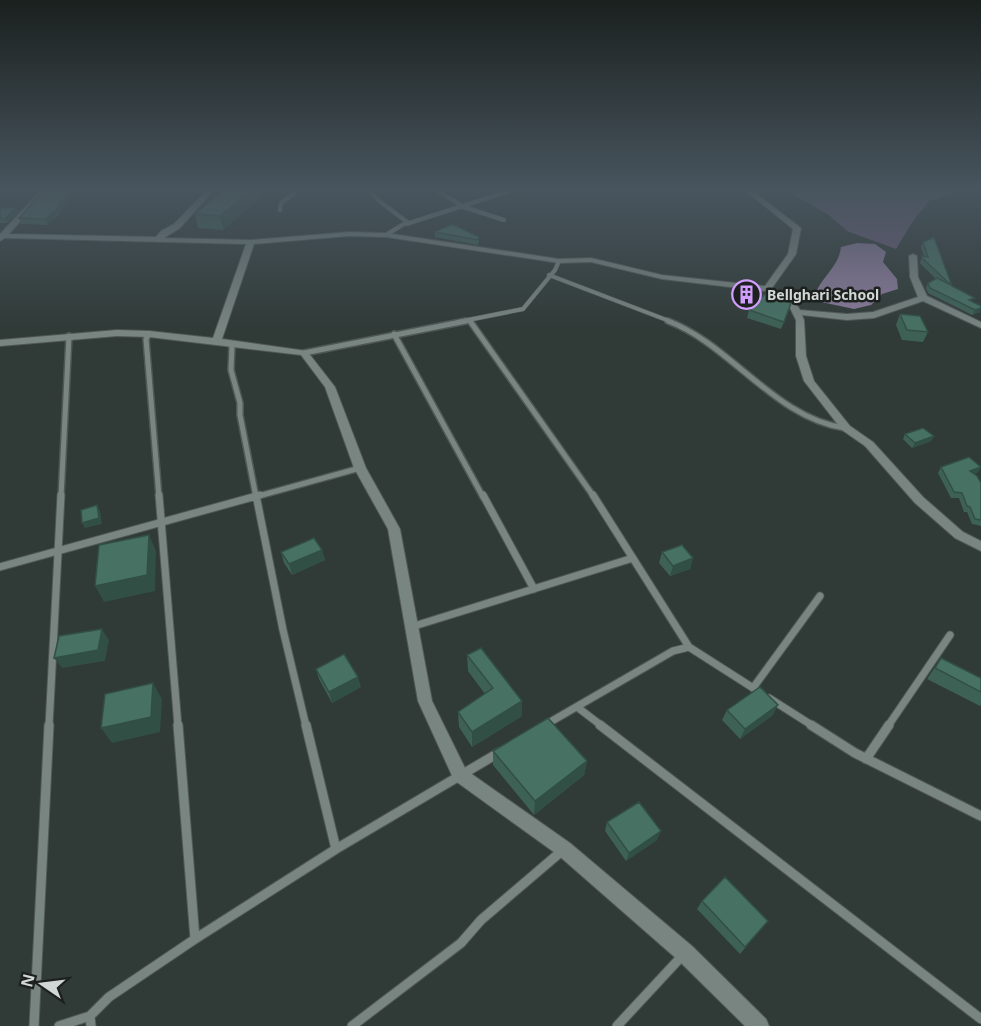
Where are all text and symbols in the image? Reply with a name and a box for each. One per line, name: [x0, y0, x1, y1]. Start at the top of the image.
building icon: Bellghari School: [730, 279, 762, 311]
place label: Bellghari School: [767, 285, 879, 304]
north arrow: [12, 954, 72, 1014]
text: N: [15, 971, 40, 989]

